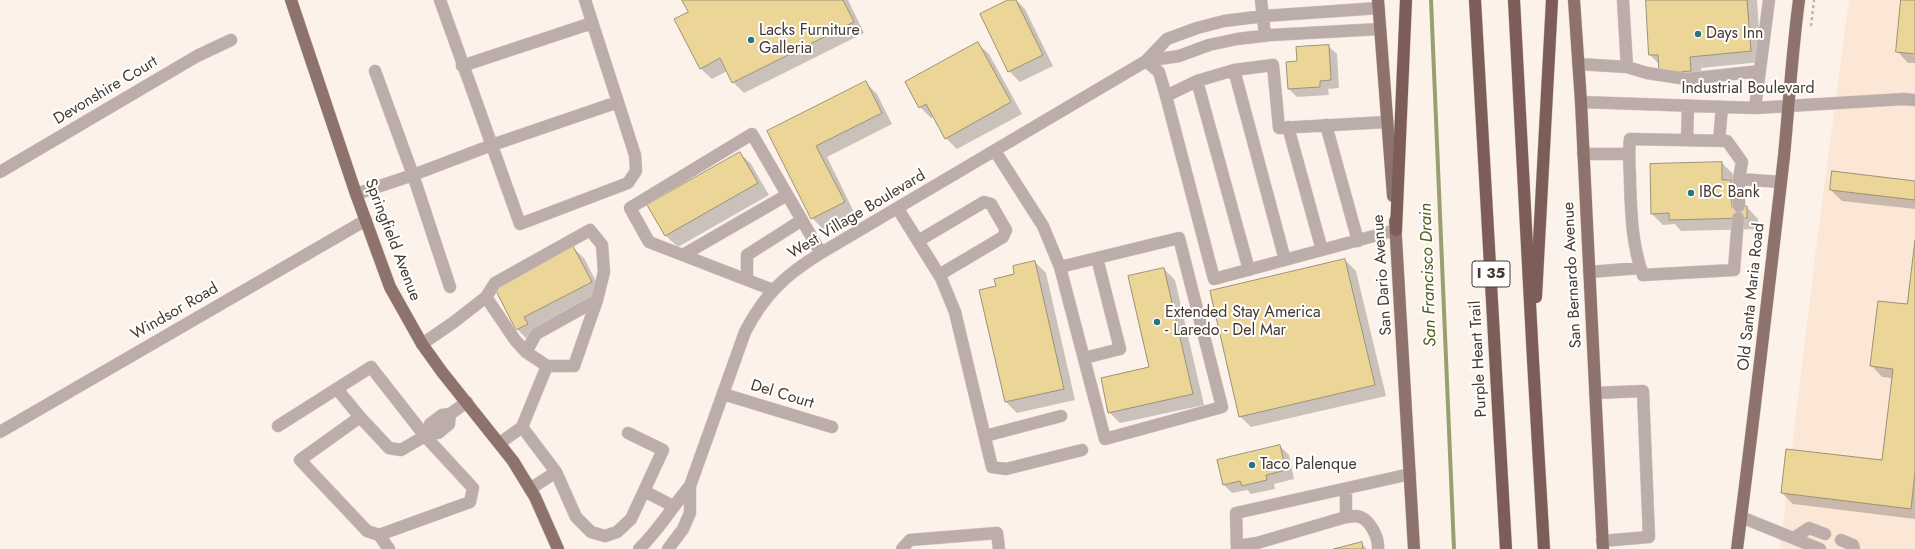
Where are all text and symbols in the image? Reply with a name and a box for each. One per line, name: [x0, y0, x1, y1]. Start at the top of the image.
place label: Lacks Furniture Galleria: [759, 21, 860, 59]
place label: Days Inn: [1706, 24, 1764, 44]
marker: Days Inn: [1693, 29, 1703, 39]
marker: Lacks Furniture Galleria: [746, 35, 756, 45]
street label: Devonshire Court: [51, 53, 161, 129]
street label: Industrial Boulevard: [1681, 79, 1815, 99]
street label: West Village Boulevard: [785, 166, 929, 264]
street label: Springfield Avenue: [360, 176, 424, 304]
place label: IBC Bank: [1699, 183, 1760, 203]
marker: IBC Bank: [1686, 188, 1696, 198]
street label: San Bernardo Avenue: [1560, 201, 1586, 349]
water label: San Francisco Drain: [1416, 203, 1442, 347]
street label: San Dario Avenue: [1369, 214, 1397, 336]
street label: Old Santa Maria Road: [1735, 222, 1769, 372]
road number: I 35: [1472, 261, 1510, 287]
street label: Windsor Road: [128, 279, 222, 345]
street label: Purple Heart Trail: [1466, 300, 1492, 418]
place label: Extended Stay America - Laredo - Del Mar: [1165, 303, 1321, 341]
marker: Extended Stay America - Laredo - Del Mar: [1152, 317, 1162, 327]
street label: Del Court: [748, 376, 816, 414]
place label: Taco Palenque: [1260, 455, 1357, 475]
marker: Taco Palenque: [1247, 460, 1257, 470]

